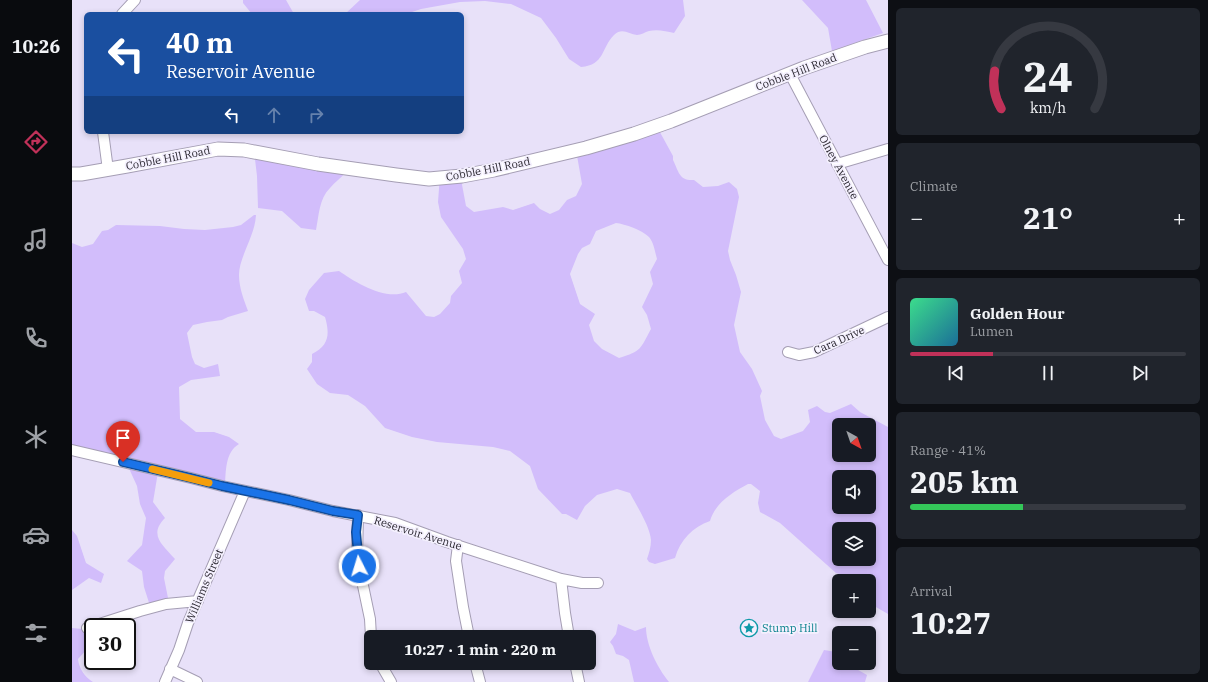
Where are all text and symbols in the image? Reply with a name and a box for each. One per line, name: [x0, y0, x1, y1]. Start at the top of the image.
text: 40 m: [166, 24, 233, 61]
icon: left: [100, 28, 152, 80]
text: 10:26: [12, 35, 60, 58]
text: 24: [1023, 49, 1073, 103]
street label: Cobble Hill Road: [754, 50, 839, 94]
text: Reservoir Avenue: [166, 60, 315, 83]
text: km/h: [1030, 98, 1066, 117]
icon: left: [221, 104, 243, 126]
icon: ahead: [263, 104, 285, 126]
icon: right: [305, 104, 327, 126]
icon: directions: [22, 128, 50, 156]
street label: Olney Avenue: [816, 132, 862, 202]
street label: Cobble Hill Road: [125, 143, 212, 173]
street label: Cobble Hill Road: [445, 154, 532, 184]
text: Climate: [910, 178, 957, 195]
text: 21°: [1023, 198, 1073, 237]
text: −: [910, 203, 923, 232]
text: +: [1173, 203, 1186, 232]
icon: music: [22, 226, 50, 254]
text: Golden Hour: [970, 304, 1065, 323]
street label: Cara Drive: [811, 323, 867, 357]
text: Lumen: [970, 323, 1013, 340]
icon: phone: [22, 324, 50, 352]
icon: previous: [945, 362, 967, 384]
icon: pause: [1037, 362, 1059, 384]
icon: next: [1129, 362, 1151, 384]
north arrow: [832, 418, 876, 462]
map controls: [832, 418, 876, 670]
pin: [106, 421, 140, 462]
icon: climate: [22, 423, 50, 451]
icon: arrive: [112, 427, 134, 449]
text: Range · 41%: [910, 442, 986, 459]
text: 205 km: [910, 462, 1019, 501]
button: sound: [832, 470, 876, 514]
street label: Reservoir Avenue: [372, 513, 464, 553]
icon: car: [22, 521, 50, 549]
button: layers: [832, 522, 876, 566]
position arrow: [338, 545, 380, 587]
street label: Williams Street: [182, 547, 226, 625]
button: +: [832, 574, 876, 618]
text: Arrival: [910, 583, 952, 600]
text: 10:27: [910, 603, 991, 642]
speed limit sign: 30: [84, 618, 136, 670]
place icon: Stump Hill: [739, 618, 759, 638]
icon: filters: [22, 619, 50, 647]
place label: Stump Hill: [762, 621, 818, 635]
button: −: [832, 626, 876, 670]
text: 10:27 · 1 min · 220 m: [404, 640, 556, 659]

